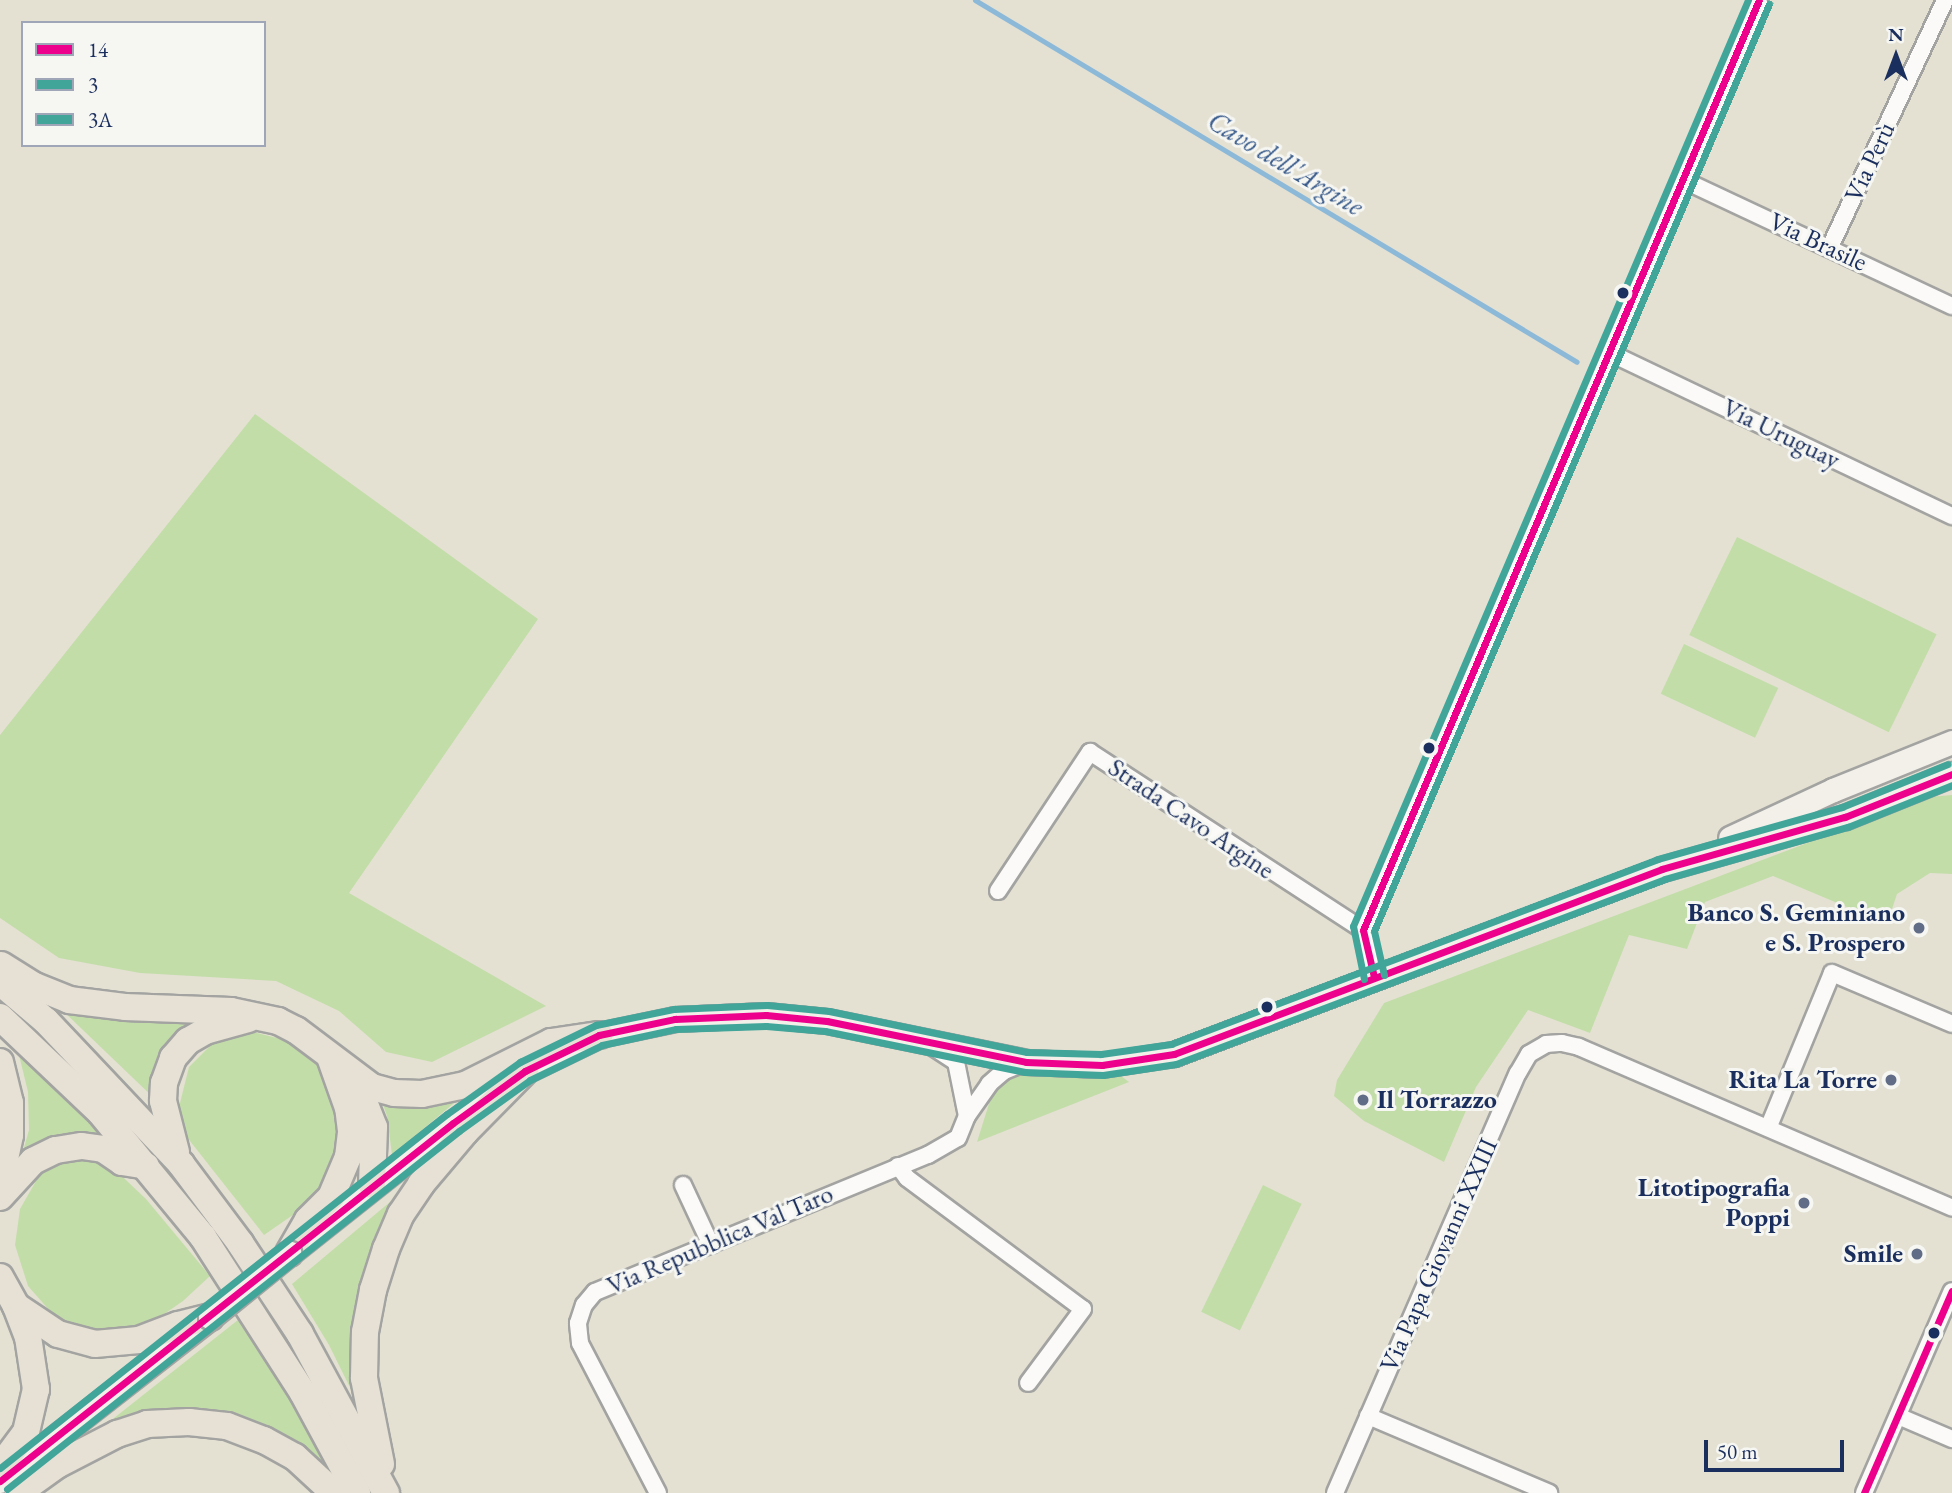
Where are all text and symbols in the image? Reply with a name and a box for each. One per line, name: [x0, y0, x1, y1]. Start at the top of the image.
legend: [21, 21, 266, 147]
north arrow: [1861, 21, 1931, 91]
text: N: [1888, 22, 1904, 47]
text: 14: [88, 36, 108, 63]
text: 3: [88, 71, 98, 98]
water label: Cavo dell'Argine: [1202, 103, 1370, 223]
text: 3A: [88, 106, 113, 133]
street label: Via Perù: [1838, 117, 1902, 207]
street label: Via Brasile: [1764, 206, 1872, 278]
unlabelled marker: [1616, 286, 1630, 300]
street label: Via Uruguay: [1717, 392, 1845, 476]
unlabelled marker: [1422, 741, 1436, 755]
street label: Strada Cavo Argine: [1102, 752, 1280, 886]
place label: Banco S. Geminiano e S. Prospero: [1688, 897, 1905, 958]
marker: Banco S. Geminiano e S. Prospero: [1911, 920, 1927, 936]
unlabelled marker: [1260, 1000, 1274, 1014]
place label: Rita La Torre: [1729, 1064, 1877, 1096]
marker: Rita La Torre: [1883, 1072, 1899, 1088]
place label: Il Torrazzo: [1377, 1084, 1497, 1116]
marker: Il Torrazzo: [1355, 1092, 1371, 1108]
street label: Via Papa Giovanni XXIII: [1373, 1133, 1505, 1377]
place label: Litotipografia Poppi: [1638, 1172, 1790, 1234]
street label: Via Repubblica Val Taro: [602, 1178, 838, 1302]
marker: Litotipografia Poppi: [1796, 1195, 1812, 1211]
place label: Smile: [1844, 1238, 1903, 1270]
marker: Smile: [1909, 1246, 1925, 1262]
unlabelled marker: [1927, 1326, 1941, 1340]
scale bar: [1707, 1426, 1847, 1470]
text: 50 m: [1717, 1438, 1758, 1465]

